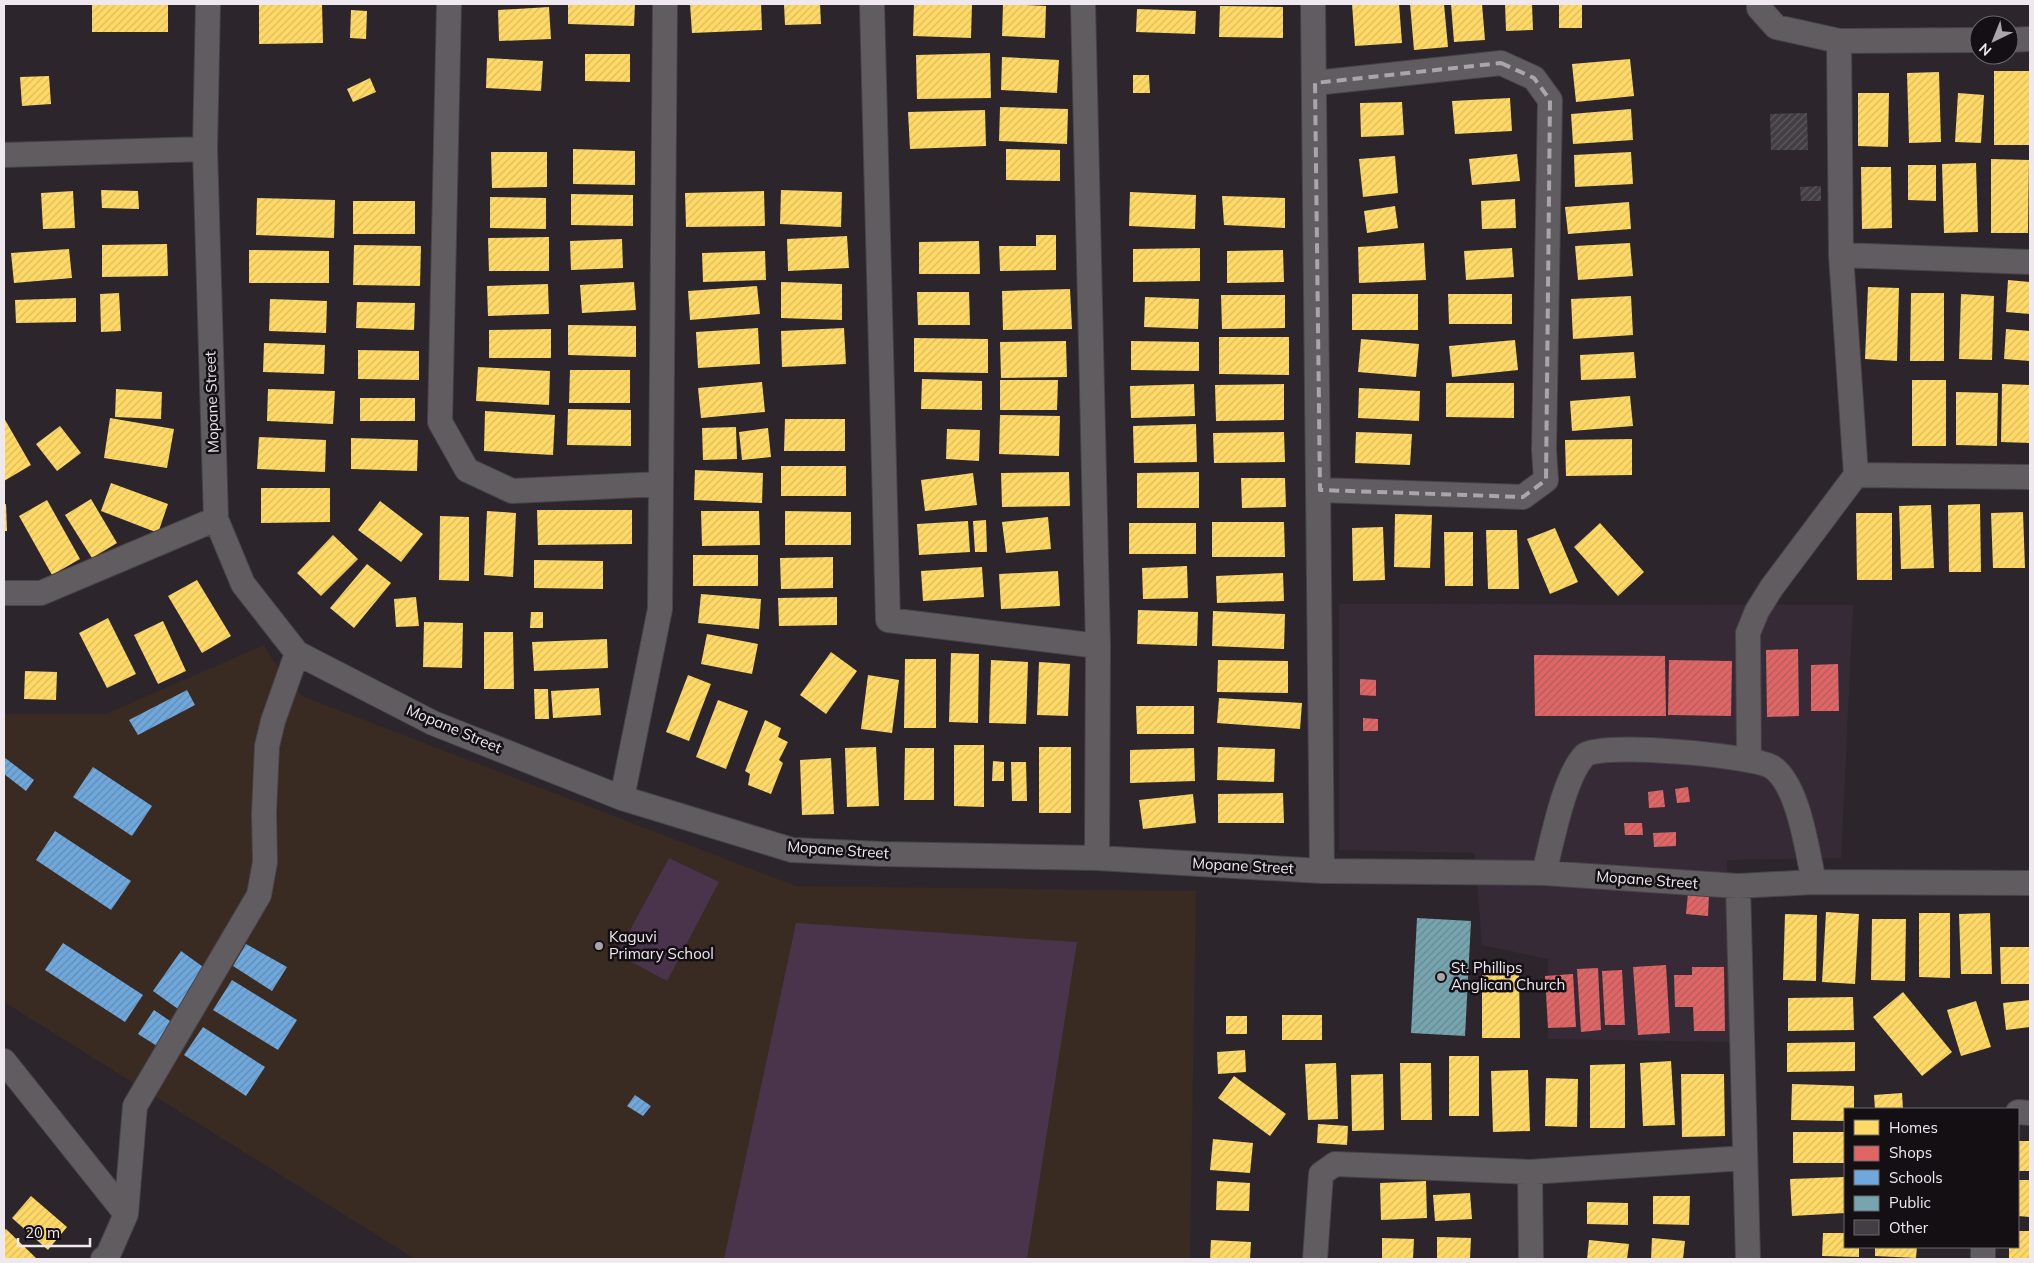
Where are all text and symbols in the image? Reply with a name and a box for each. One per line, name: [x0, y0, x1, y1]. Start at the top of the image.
north arrow: [1969, 15, 2019, 65]
text: N: [1975, 39, 1995, 60]
street label: Mopane Street: [200, 351, 223, 453]
street label: Mopane Street: [404, 700, 505, 757]
street label: Mopane Street: [787, 836, 889, 863]
street label: Mopane Street: [1192, 853, 1294, 878]
street label: Mopane Street: [1596, 866, 1698, 893]
place label: Kaguvi Primary School: [609, 927, 714, 963]
marker: Kaguvi Primary School: [593, 940, 605, 952]
place label: St. Phillips Anglican Church: [1451, 958, 1565, 994]
marker: St. Phillips Anglican Church: [1435, 971, 1447, 983]
legend: [1844, 1108, 2019, 1248]
text: Homes: [1889, 1118, 1938, 1137]
text: Shops: [1889, 1143, 1932, 1162]
text: Schools: [1889, 1168, 1943, 1187]
text: Public: [1889, 1193, 1931, 1212]
scale bar: [18, 1216, 90, 1248]
text: Other: [1889, 1218, 1929, 1237]
text: 20 m: [25, 1223, 60, 1242]

